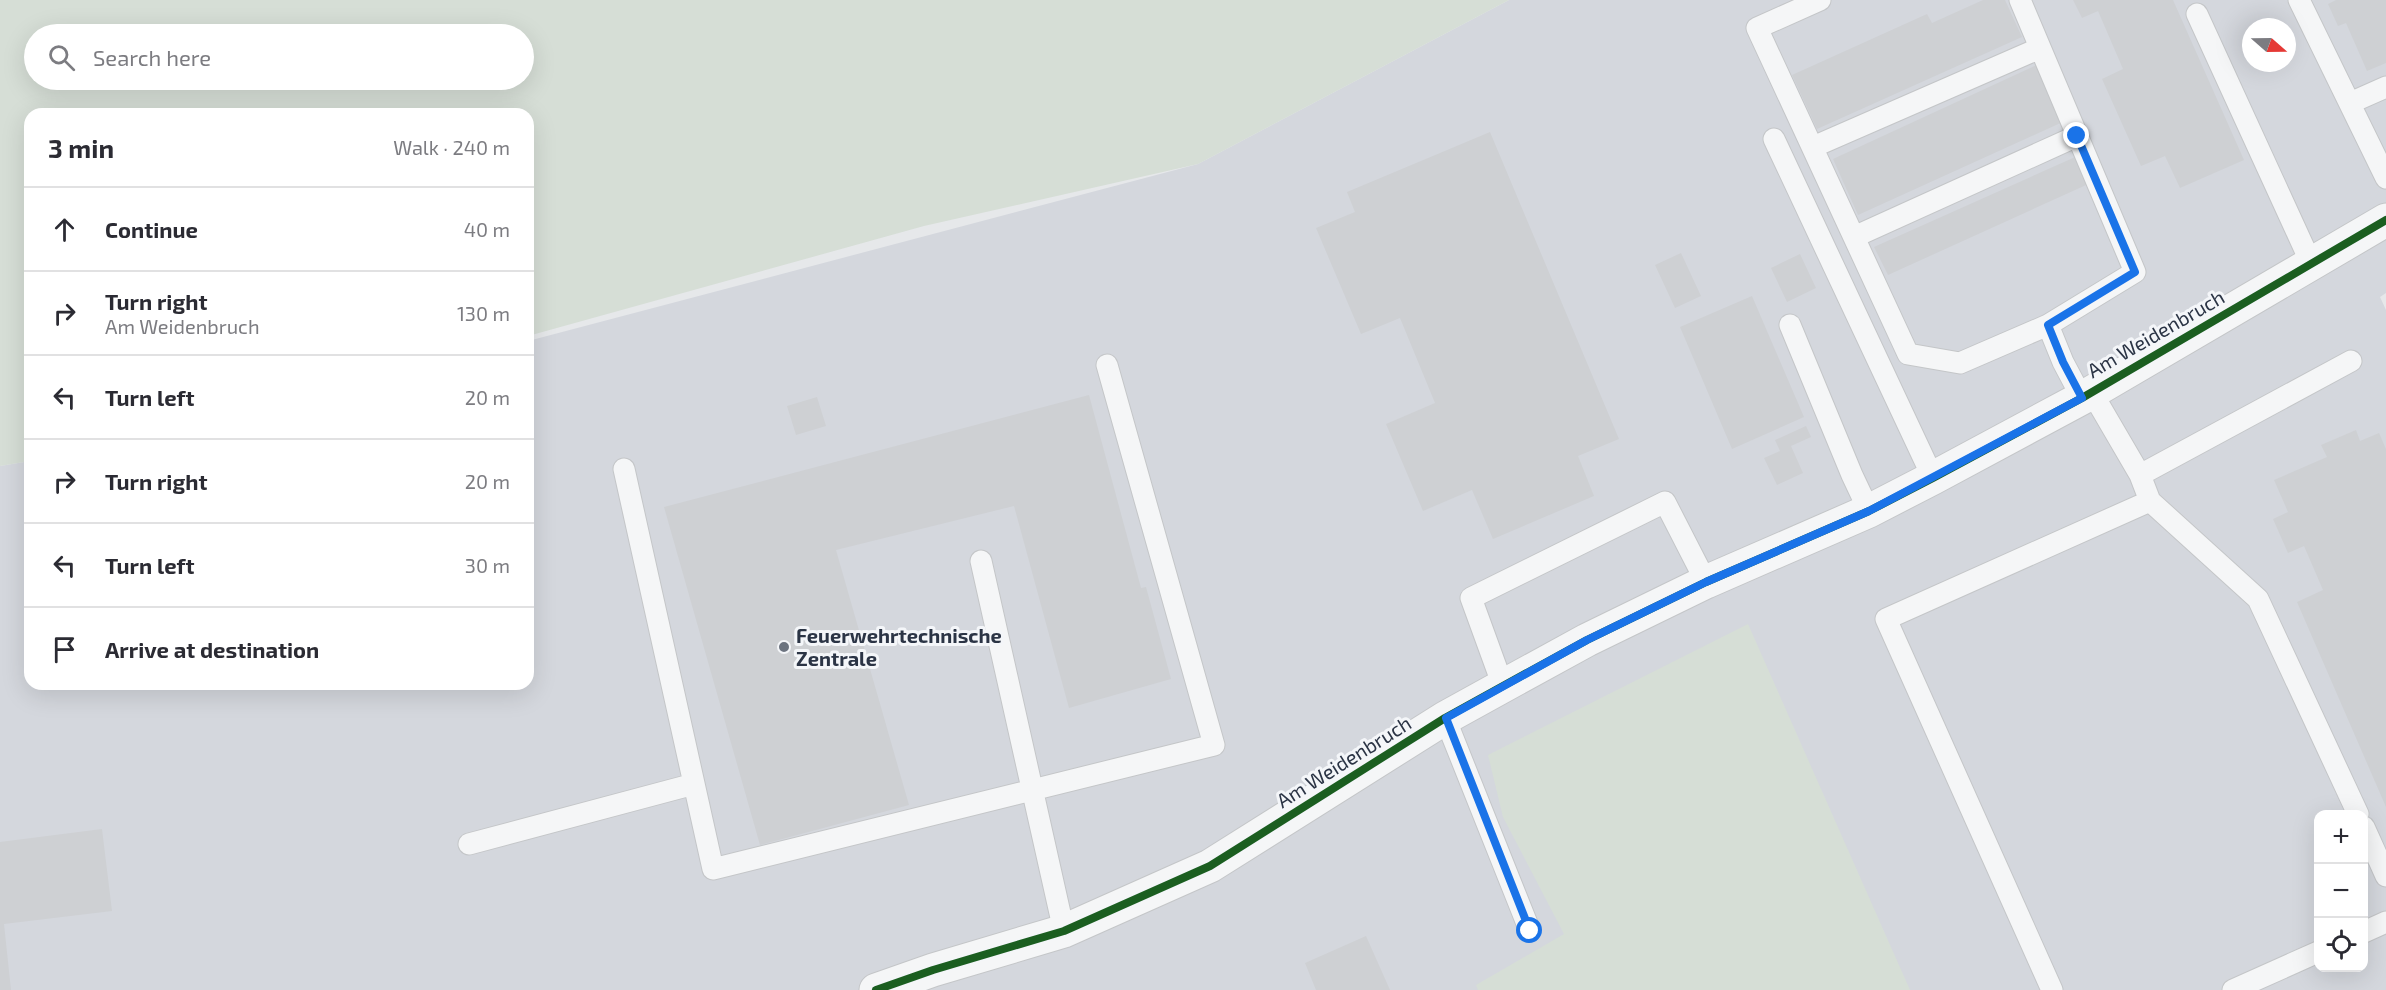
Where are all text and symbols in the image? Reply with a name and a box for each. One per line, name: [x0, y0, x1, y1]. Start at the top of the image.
north arrow: [2242, 18, 2296, 72]
search box: [24, 24, 534, 90]
icon: search: [45, 41, 78, 74]
text: Search here: [93, 44, 211, 70]
route end: [2063, 122, 2089, 148]
text: 3 min: [48, 132, 114, 163]
text: Walk · 240 m: [393, 135, 510, 159]
icon: ahead: [48, 213, 81, 246]
text: Continue: [105, 216, 198, 242]
text: 40 m: [464, 217, 510, 241]
street label: Am Weidenbruch: [2083, 284, 2228, 382]
text: Turn right: [105, 288, 207, 314]
icon: right: [48, 297, 81, 330]
text: 130 m: [457, 301, 510, 325]
text: Am Weidenbruch: [105, 314, 260, 338]
icon: left: [48, 381, 81, 414]
text: Turn left: [105, 384, 194, 410]
text: 20 m: [465, 385, 510, 409]
icon: right: [48, 465, 81, 498]
text: Turn right: [105, 468, 207, 494]
text: 20 m: [465, 469, 510, 493]
icon: left: [48, 549, 81, 582]
text: Turn left: [105, 552, 194, 578]
text: 30 m: [465, 553, 510, 577]
place label: Feuerwehrtechnische Zentrale: [796, 623, 1002, 670]
icon: arrive: [48, 633, 81, 666]
text: Arrive at destination: [105, 636, 319, 662]
marker: Feuerwehrtechnische Zentrale: [777, 640, 791, 654]
street label: Am Weidenbruch: [1272, 710, 1415, 812]
map controls: [2314, 810, 2368, 972]
button: +: [2314, 810, 2368, 864]
button: −: [2314, 864, 2368, 918]
route start: [1516, 917, 1542, 943]
button: locate: [2314, 918, 2368, 972]

